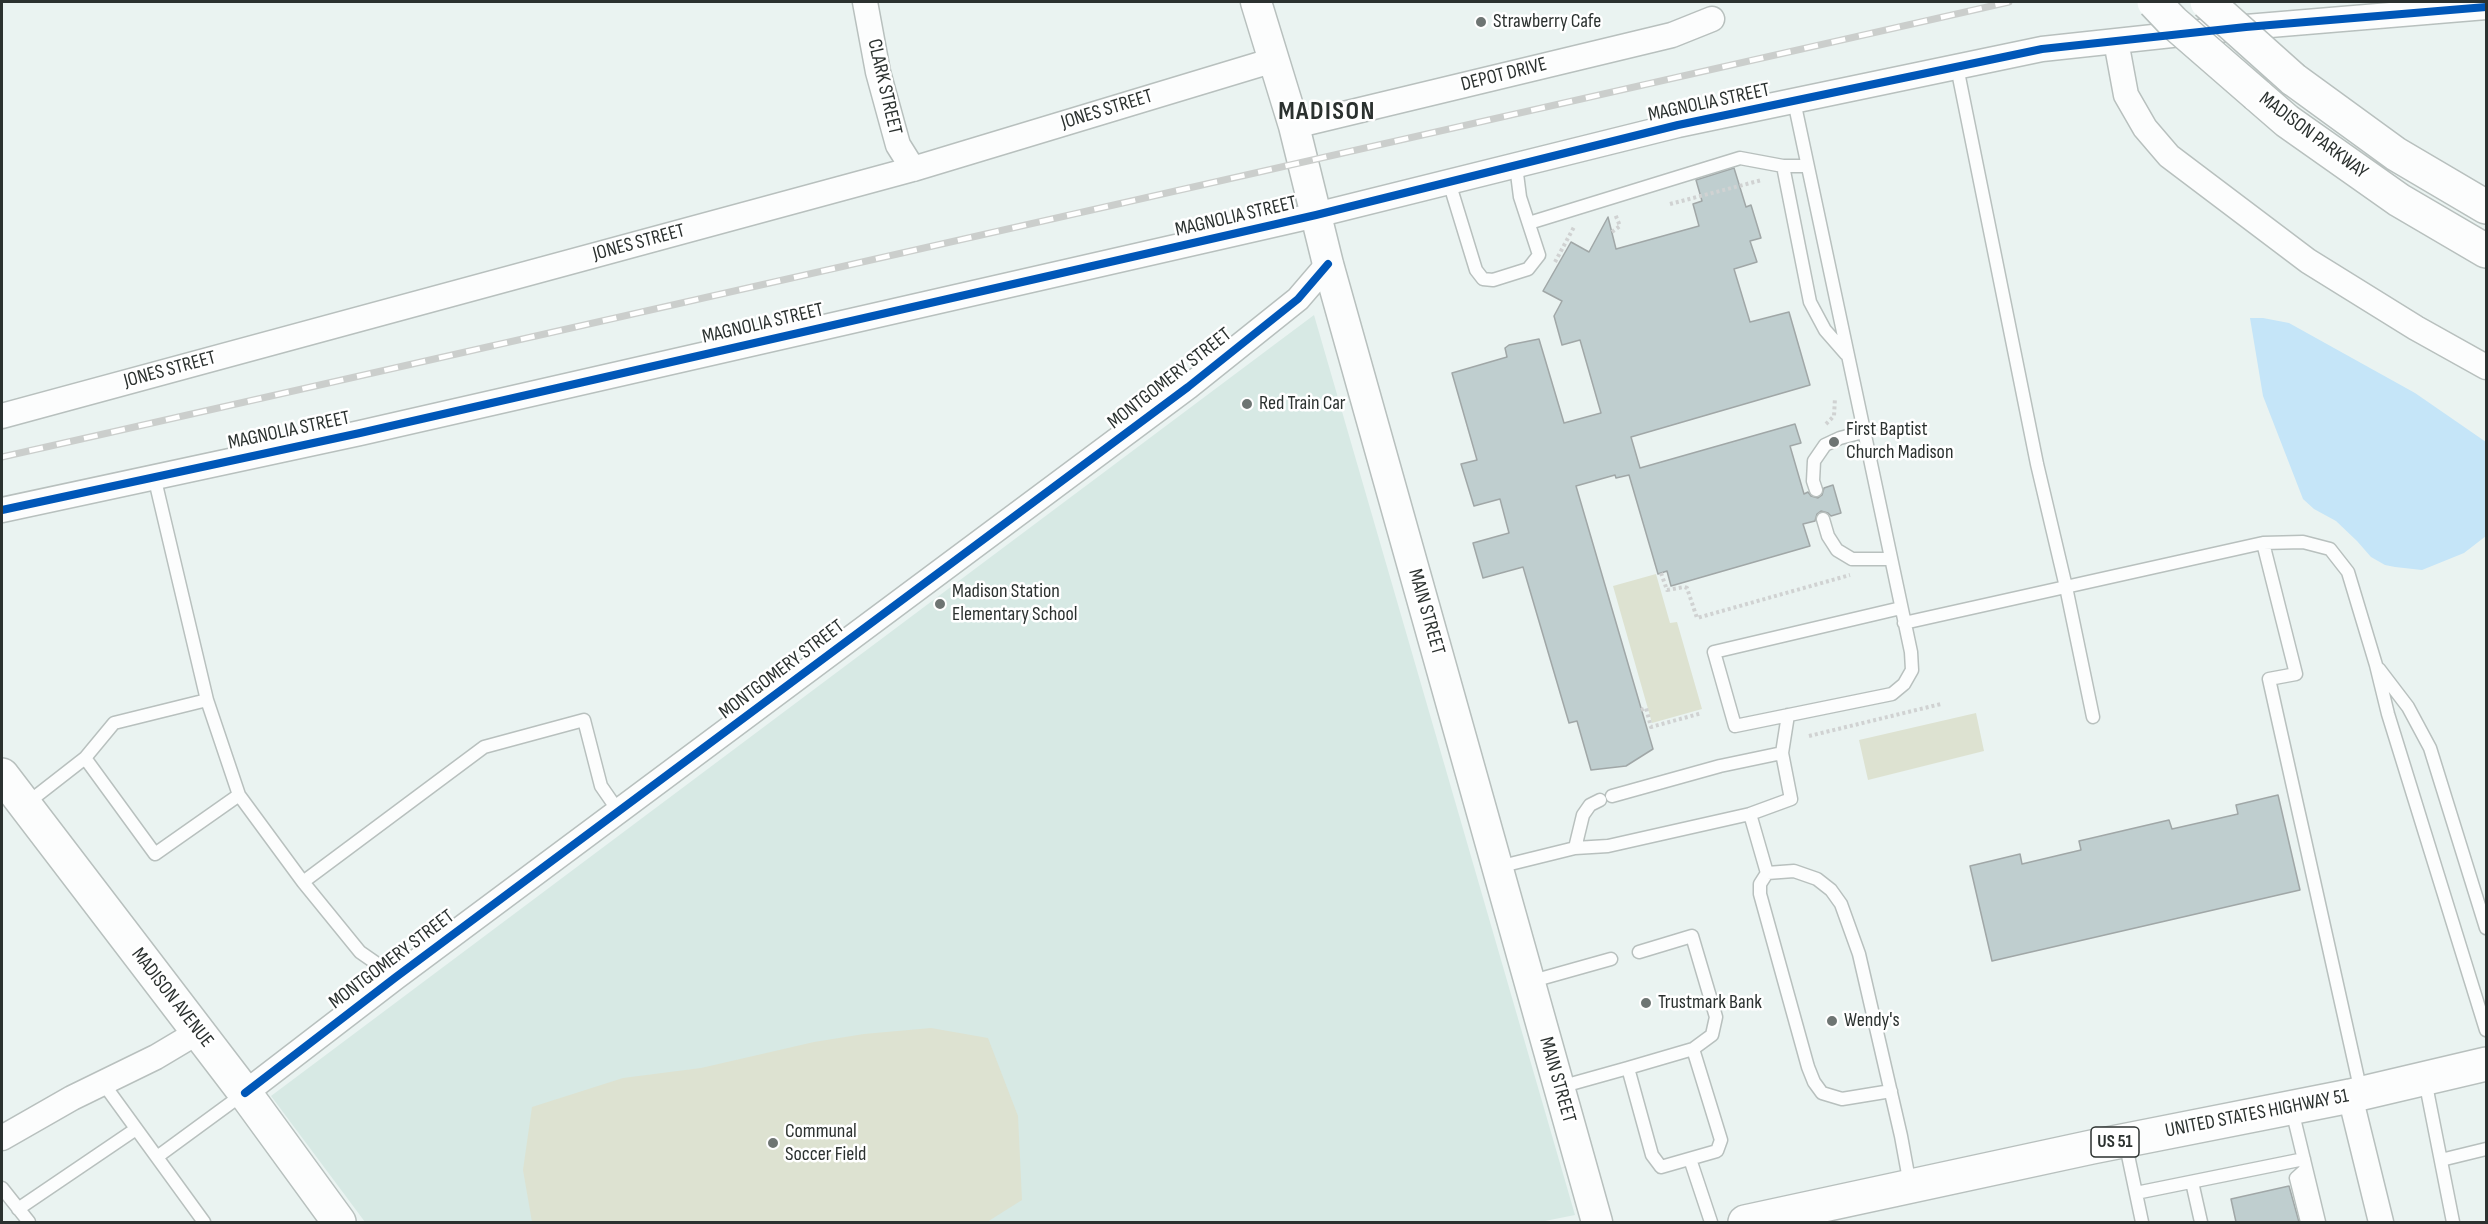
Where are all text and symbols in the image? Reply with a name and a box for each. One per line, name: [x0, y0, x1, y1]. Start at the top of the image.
place label: Strawberry Cafe: [1493, 10, 1601, 34]
marker: Strawberry Cafe: [1474, 15, 1488, 29]
street label: CLARK STREET: [861, 37, 907, 137]
street label: DEPOT DRIVE: [1459, 53, 1549, 97]
street label: MAGNOLIA STREET: [1646, 78, 1772, 128]
street label: JONES STREET: [1058, 85, 1156, 135]
street label: MADISON PARKWAY: [2254, 87, 2372, 185]
district label: MADISON: [1278, 96, 1376, 128]
street label: MAGNOLIA STREET: [1173, 191, 1299, 243]
street label: JONES STREET: [590, 219, 688, 267]
street label: MAGNOLIA STREET: [700, 298, 826, 350]
street label: MONTGOMERY STREET: [1103, 323, 1237, 435]
street label: JONES STREET: [121, 346, 219, 394]
place label: Red Train Car: [1259, 392, 1346, 416]
marker: Red Train Car: [1240, 397, 1254, 411]
street label: MAGNOLIA STREET: [226, 406, 352, 456]
place label: First Baptist Church Madison: [1846, 418, 1953, 465]
marker: First Baptist Church Madison: [1827, 435, 1841, 449]
street label: MAIN STREET: [1402, 566, 1450, 658]
place label: Madison Station Elementary School: [952, 580, 1078, 627]
marker: Madison Station Elementary School: [933, 597, 947, 611]
street label: MONTGOMERY STREET: [715, 615, 849, 725]
street label: MONTGOMERY STREET: [325, 905, 459, 1015]
street label: MADISON AVENUE: [126, 943, 218, 1053]
place label: Trustmark Bank: [1658, 991, 1762, 1015]
marker: Trustmark Bank: [1639, 996, 1653, 1010]
place label: Wendy's: [1844, 1009, 1900, 1033]
marker: Wendy's: [1825, 1014, 1839, 1028]
street label: MAIN STREET: [1533, 1034, 1581, 1126]
street label: UNITED STATES HIGHWAY 51: [2163, 1084, 2351, 1144]
place label: Communal Soccer Field: [785, 1120, 866, 1167]
road number: US 51: [2091, 1127, 2139, 1157]
marker: Communal Soccer Field: [766, 1136, 780, 1150]

